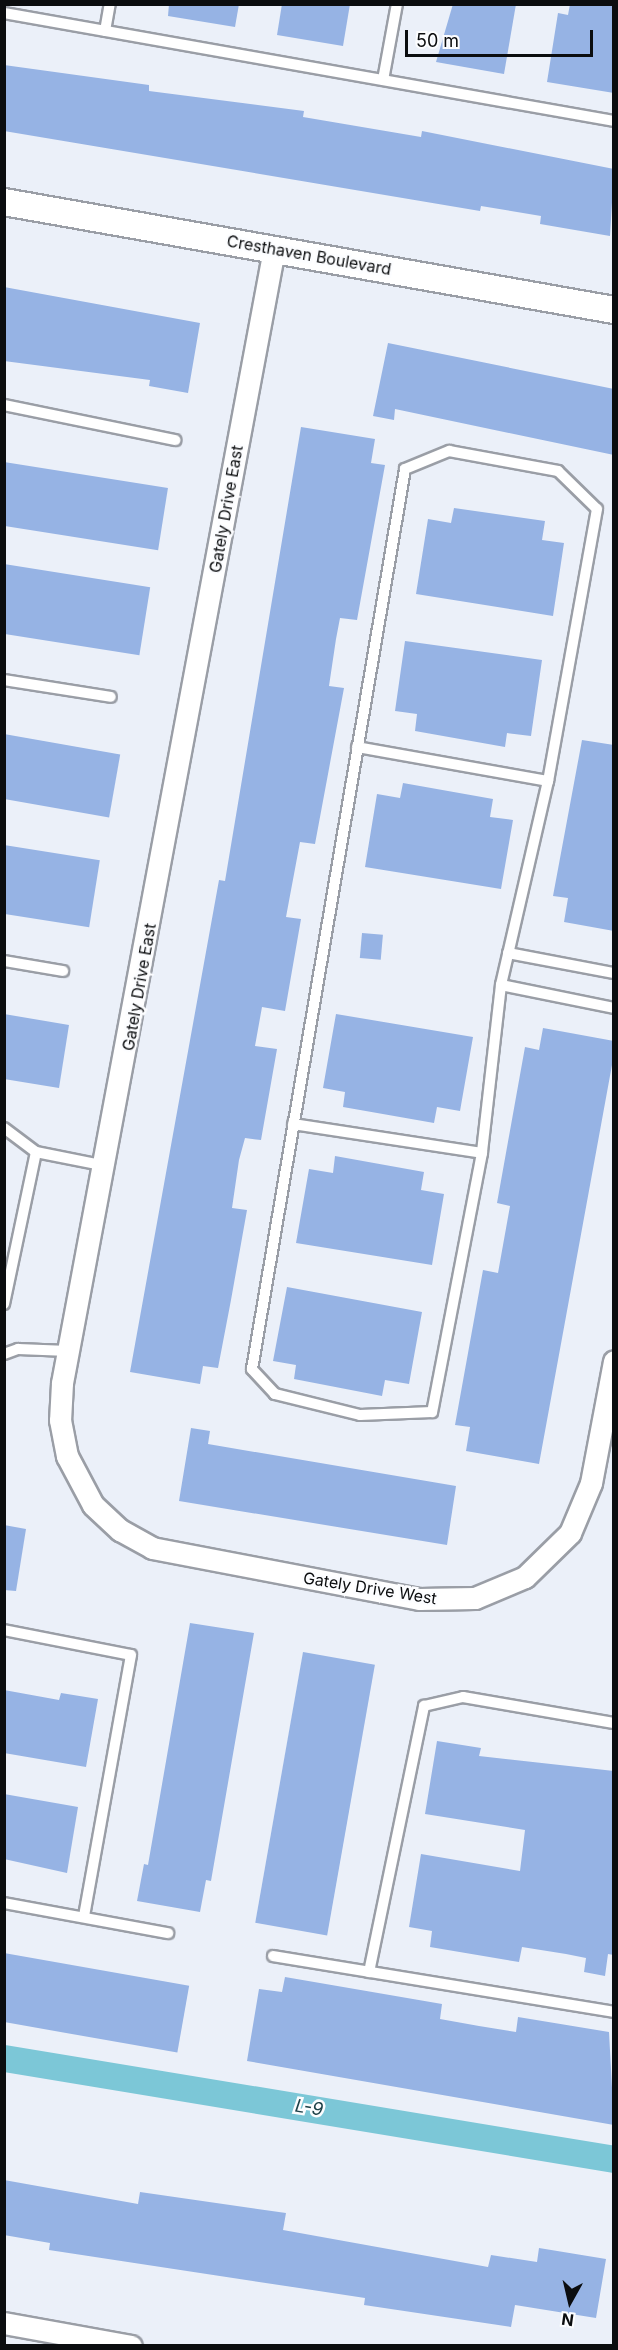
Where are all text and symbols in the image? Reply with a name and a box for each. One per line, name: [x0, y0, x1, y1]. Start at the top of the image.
scale bar: [408, 18, 596, 56]
text: 50 m: [416, 30, 459, 51]
street label: Cresthaven Boulevard: [225, 231, 393, 279]
street label: Gately Drive East: [205, 444, 247, 574]
street label: Gately Drive East: [118, 922, 160, 1052]
street label: Gately Drive West: [302, 1568, 438, 1608]
water label: L-9: [293, 2095, 325, 2121]
north arrow: [540, 2272, 600, 2332]
text: N: [560, 2309, 575, 2331]

